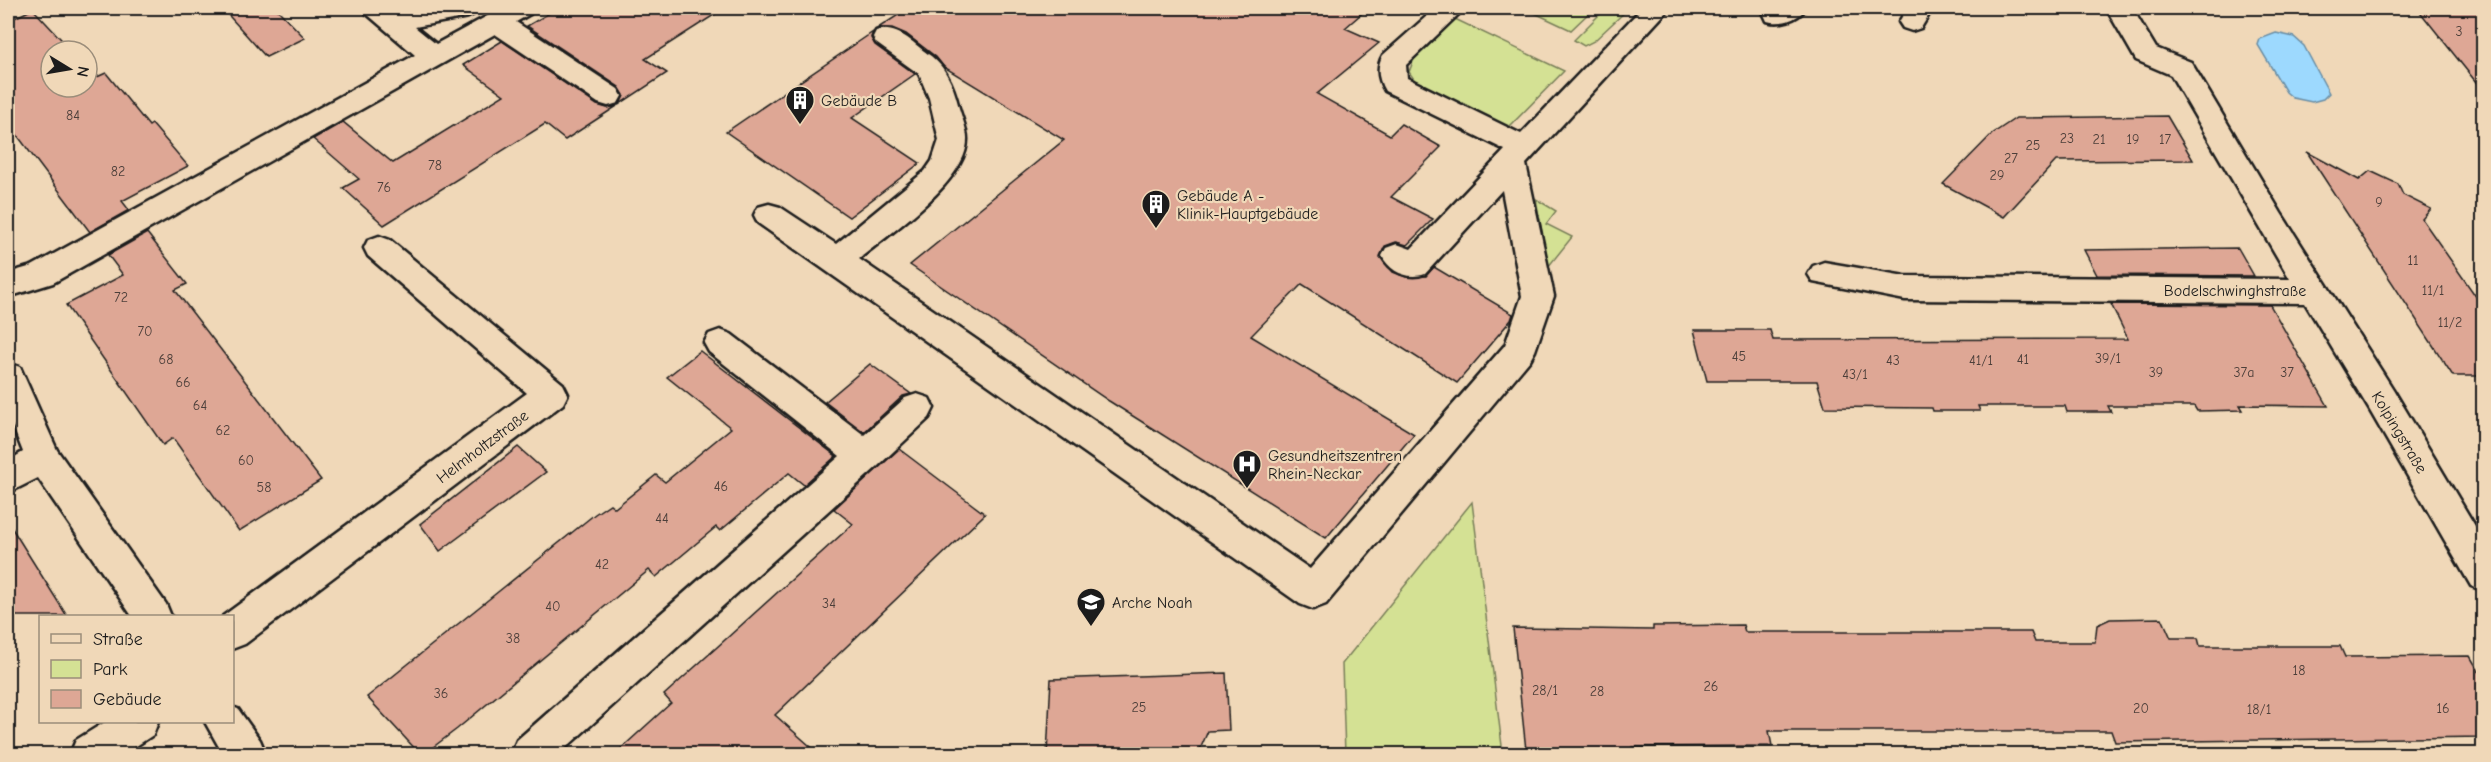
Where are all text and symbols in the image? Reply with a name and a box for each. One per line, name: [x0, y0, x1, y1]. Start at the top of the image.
house number: 3: [2455, 23, 2463, 40]
north arrow: [39, 39, 99, 99]
text: N: [73, 65, 93, 79]
building icon: Gebäude B: [784, 84, 816, 126]
place label: Gebäude B: [821, 92, 897, 110]
house number: 84: [66, 107, 80, 124]
house number: 23: [2060, 130, 2074, 147]
house number: 21: [2093, 131, 2105, 148]
house number: 19: [2127, 131, 2139, 148]
house number: 17: [2159, 131, 2171, 148]
house number: 25: [2026, 137, 2040, 154]
house number: 27: [2004, 150, 2018, 167]
house number: 78: [428, 157, 442, 174]
house number: 82: [111, 163, 125, 180]
house number: 29: [1990, 167, 2004, 184]
house number: 76: [377, 179, 391, 196]
place label: Gebäude A - Klinik-Hauptgebäude: [1177, 187, 1318, 223]
building icon: Gebäude A - Klinik-Hauptgebäude: [1140, 188, 1172, 230]
house number: 9: [2375, 194, 2383, 211]
house number: 11: [2407, 252, 2419, 269]
street label: Bodelschwinghstraße: [2164, 282, 2306, 300]
house number: 11/1: [2422, 282, 2444, 299]
house number: 72: [114, 289, 128, 306]
house number: 11/2: [2438, 314, 2462, 331]
house number: 70: [137, 323, 153, 340]
house number: 45: [1732, 348, 1746, 365]
house number: 39/1: [2095, 350, 2121, 367]
house number: 68: [159, 351, 173, 368]
house number: 41: [2017, 351, 2029, 368]
house number: 43: [1886, 352, 1900, 369]
house number: 41/1: [1969, 352, 1993, 369]
house number: 39: [2149, 364, 2163, 381]
house number: 37a: [2234, 364, 2254, 381]
house number: 37: [2280, 364, 2294, 381]
house number: 43/1: [1842, 366, 1868, 383]
house number: 66: [175, 374, 191, 391]
street label: Kolpingstraße: [2368, 388, 2431, 477]
house number: 64: [193, 397, 207, 414]
street label: Helmholtzstraße: [433, 406, 532, 487]
house number: 62: [216, 422, 230, 439]
place label: Gesundheitszentren Rhein-Neckar: [1268, 447, 1402, 483]
hospital icon: Gesundheitszentren Rhein-Neckar: [1231, 448, 1263, 490]
house number: 60: [238, 452, 254, 469]
house number: 46: [714, 478, 728, 495]
house number: 58: [257, 479, 271, 496]
house number: 44: [655, 510, 669, 527]
house number: 42: [595, 556, 609, 573]
school or university icon: Arche Noah: [1075, 586, 1107, 628]
place label: Arche Noah: [1112, 594, 1193, 612]
house number: 34: [822, 595, 836, 612]
house number: 40: [545, 598, 561, 615]
legend: [39, 615, 234, 723]
text: Straße: [93, 629, 143, 650]
house number: 38: [506, 630, 520, 647]
text: Park: [93, 659, 128, 680]
house number: 18: [2293, 662, 2305, 679]
house number: 26: [1704, 678, 1718, 695]
house number: 28/1: [1532, 682, 1558, 699]
house number: 28: [1590, 683, 1604, 700]
house number: 36: [434, 685, 448, 702]
text: Gebäude: [93, 689, 162, 710]
house number: 25: [1132, 699, 1146, 716]
house number: 20: [2133, 700, 2149, 717]
house number: 16: [2436, 700, 2450, 717]
house number: 18/1: [2247, 701, 2271, 718]

